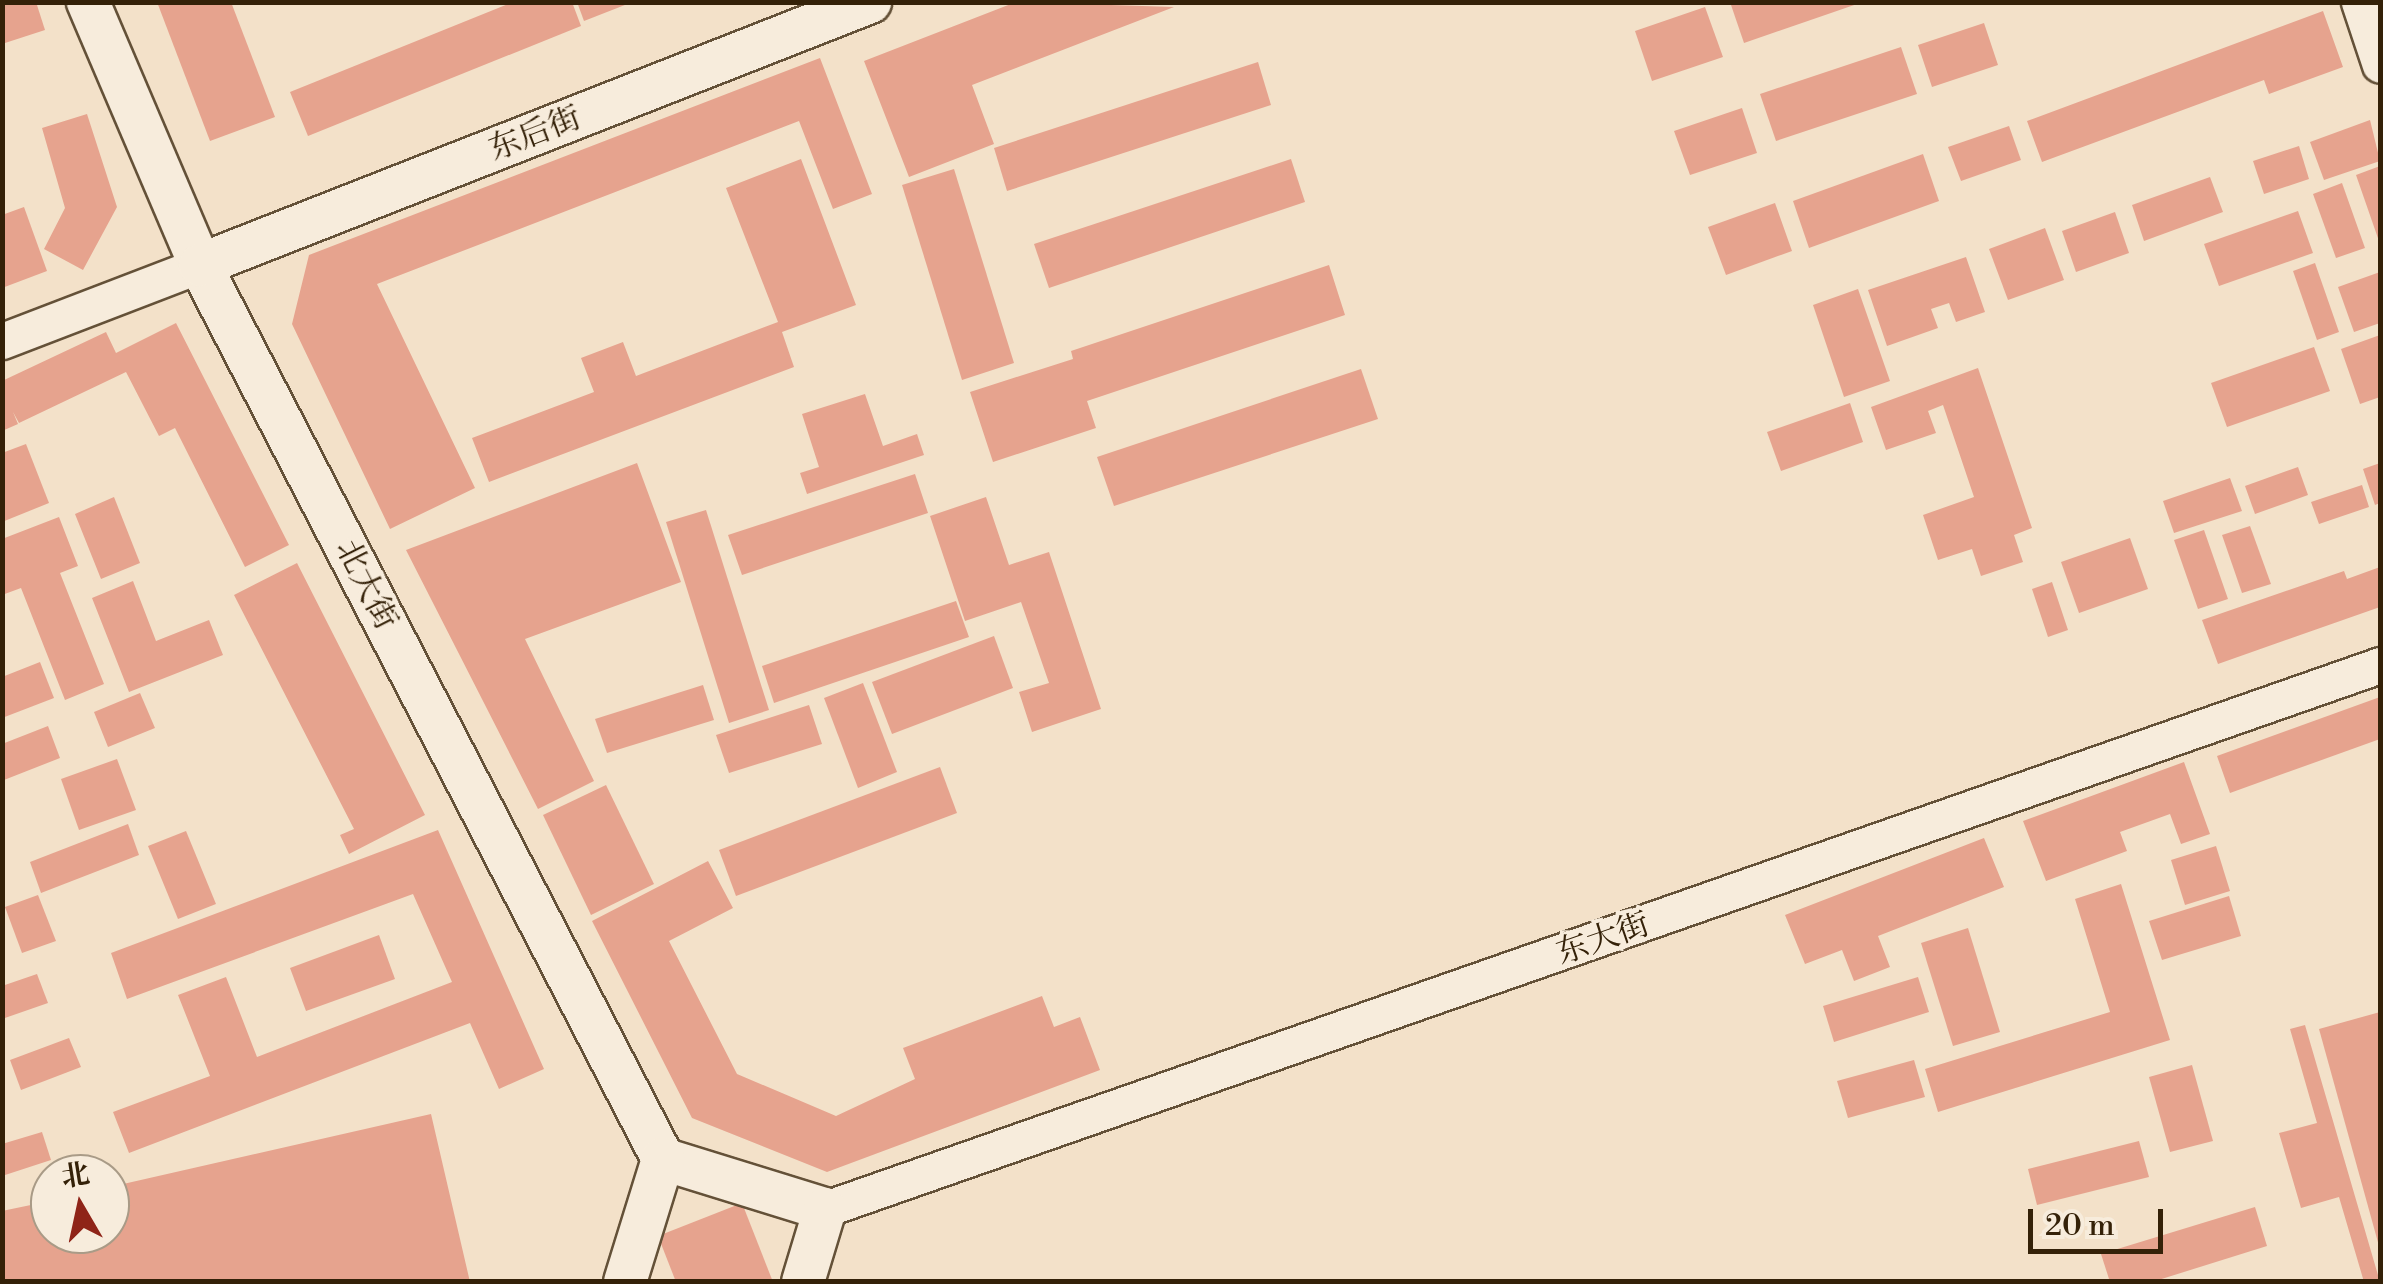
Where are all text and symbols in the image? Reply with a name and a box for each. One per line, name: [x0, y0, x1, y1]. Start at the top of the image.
street label: 东后街: [483, 99, 587, 169]
street label: 北大街: [327, 534, 405, 636]
street label: 东大街: [1551, 905, 1655, 973]
north arrow: [30, 1154, 130, 1254]
text: 北: [59, 1156, 92, 1195]
scale bar: [2033, 1189, 2168, 1251]
text: 20 m: [2045, 1207, 2114, 1245]

